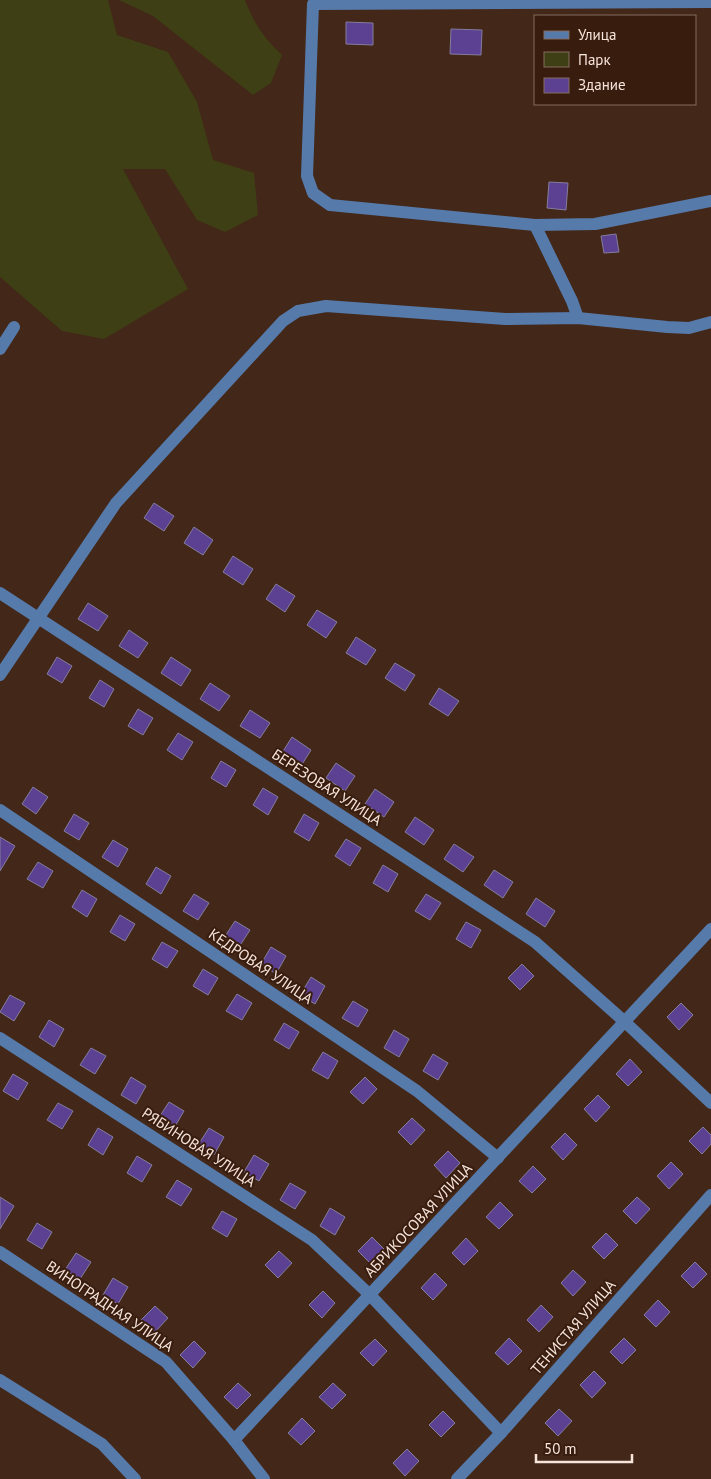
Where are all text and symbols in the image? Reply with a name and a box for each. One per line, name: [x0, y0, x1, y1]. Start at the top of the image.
legend: [534, 15, 696, 105]
text: Улица: [578, 25, 616, 44]
text: Парк: [578, 50, 611, 69]
text: Здание: [578, 75, 626, 94]
street label: БЕРЕЗОВАЯ УЛИЦА: [268, 744, 386, 830]
street label: КЕДРОВАЯ УЛИЦА: [205, 924, 317, 1008]
street label: РЯБИНОВАЯ УЛИЦА: [139, 1103, 260, 1191]
street label: АБРИКОСОВАЯ УЛИЦА: [360, 1159, 476, 1281]
street label: ВИНОГРАДНАЯ УЛИЦА: [43, 1256, 177, 1356]
street label: ТЕНИСТАЯ УЛИЦА: [527, 1275, 620, 1378]
scale bar: [536, 1432, 632, 1464]
text: 50 m: [544, 1439, 577, 1458]

